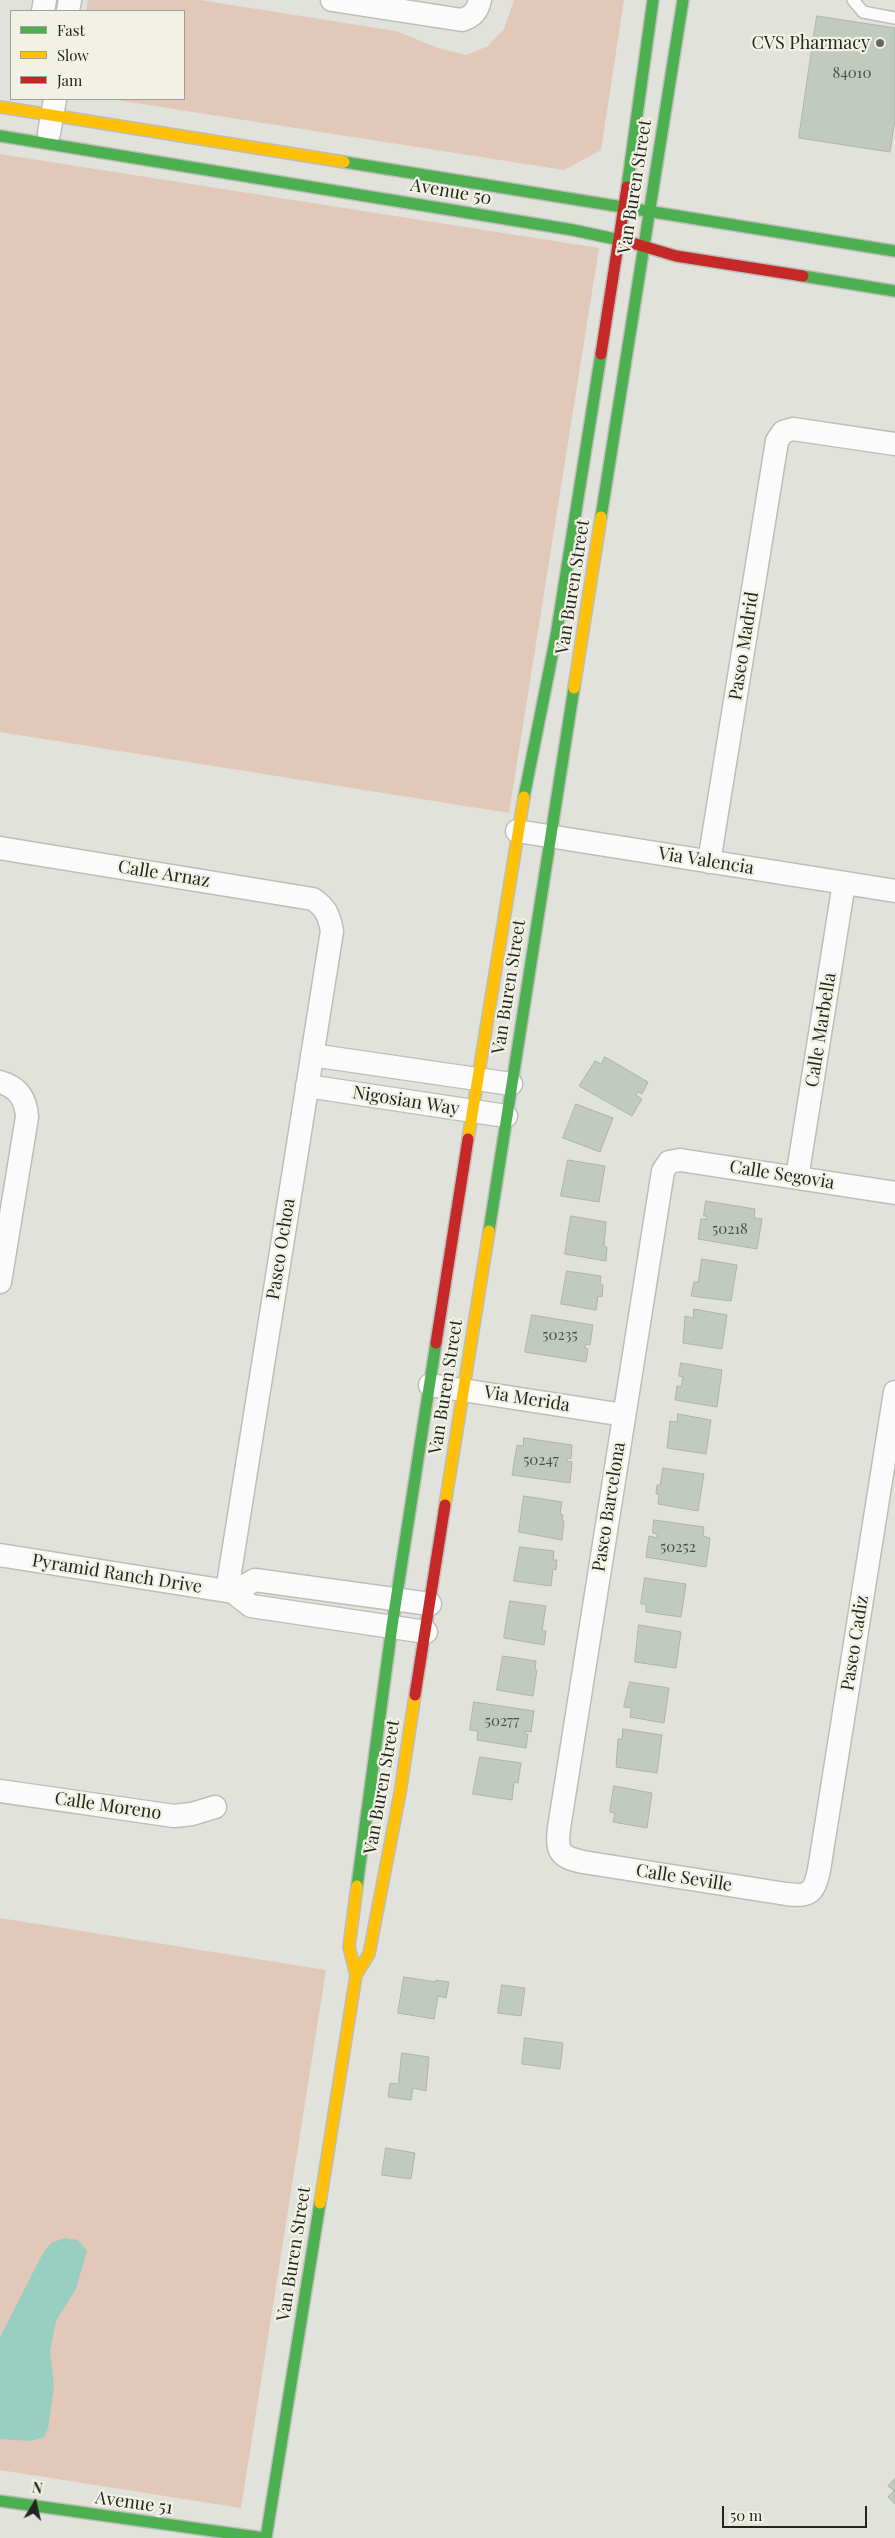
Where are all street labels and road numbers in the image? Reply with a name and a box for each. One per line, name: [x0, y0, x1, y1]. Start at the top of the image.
street label: Van Buren Street: [614, 118, 656, 256]
street label: Avenue 50: [409, 174, 493, 210]
street label: Van Buren Street: [552, 518, 594, 656]
street label: Paseo Madrid: [725, 590, 763, 702]
street label: Via Valencia: [657, 843, 755, 879]
street label: Calle Arnaz: [117, 856, 211, 892]
street label: Van Buren Street: [488, 918, 530, 1056]
street label: Calle Marbella: [801, 971, 841, 1089]
street label: Nigosian Way: [351, 1082, 461, 1120]
street label: Calle Segovia: [728, 1156, 836, 1194]
street label: Paseo Ochoa: [262, 1197, 300, 1301]
street label: Van Buren Street: [425, 1318, 467, 1456]
street label: Via Merida: [482, 1382, 572, 1416]
street label: Paseo Barcelona: [588, 1441, 630, 1573]
street label: Pyramid Ranch Drive: [30, 1550, 204, 1598]
street label: Paseo Cadiz: [837, 1594, 873, 1692]
street label: Van Buren Street: [360, 1718, 404, 1856]
street label: Calle Moreno: [53, 1788, 163, 1824]
street label: Calle Seville: [634, 1860, 734, 1896]
street label: Van Buren Street: [273, 2185, 315, 2323]
street label: Avenue 51: [94, 2487, 174, 2519]

